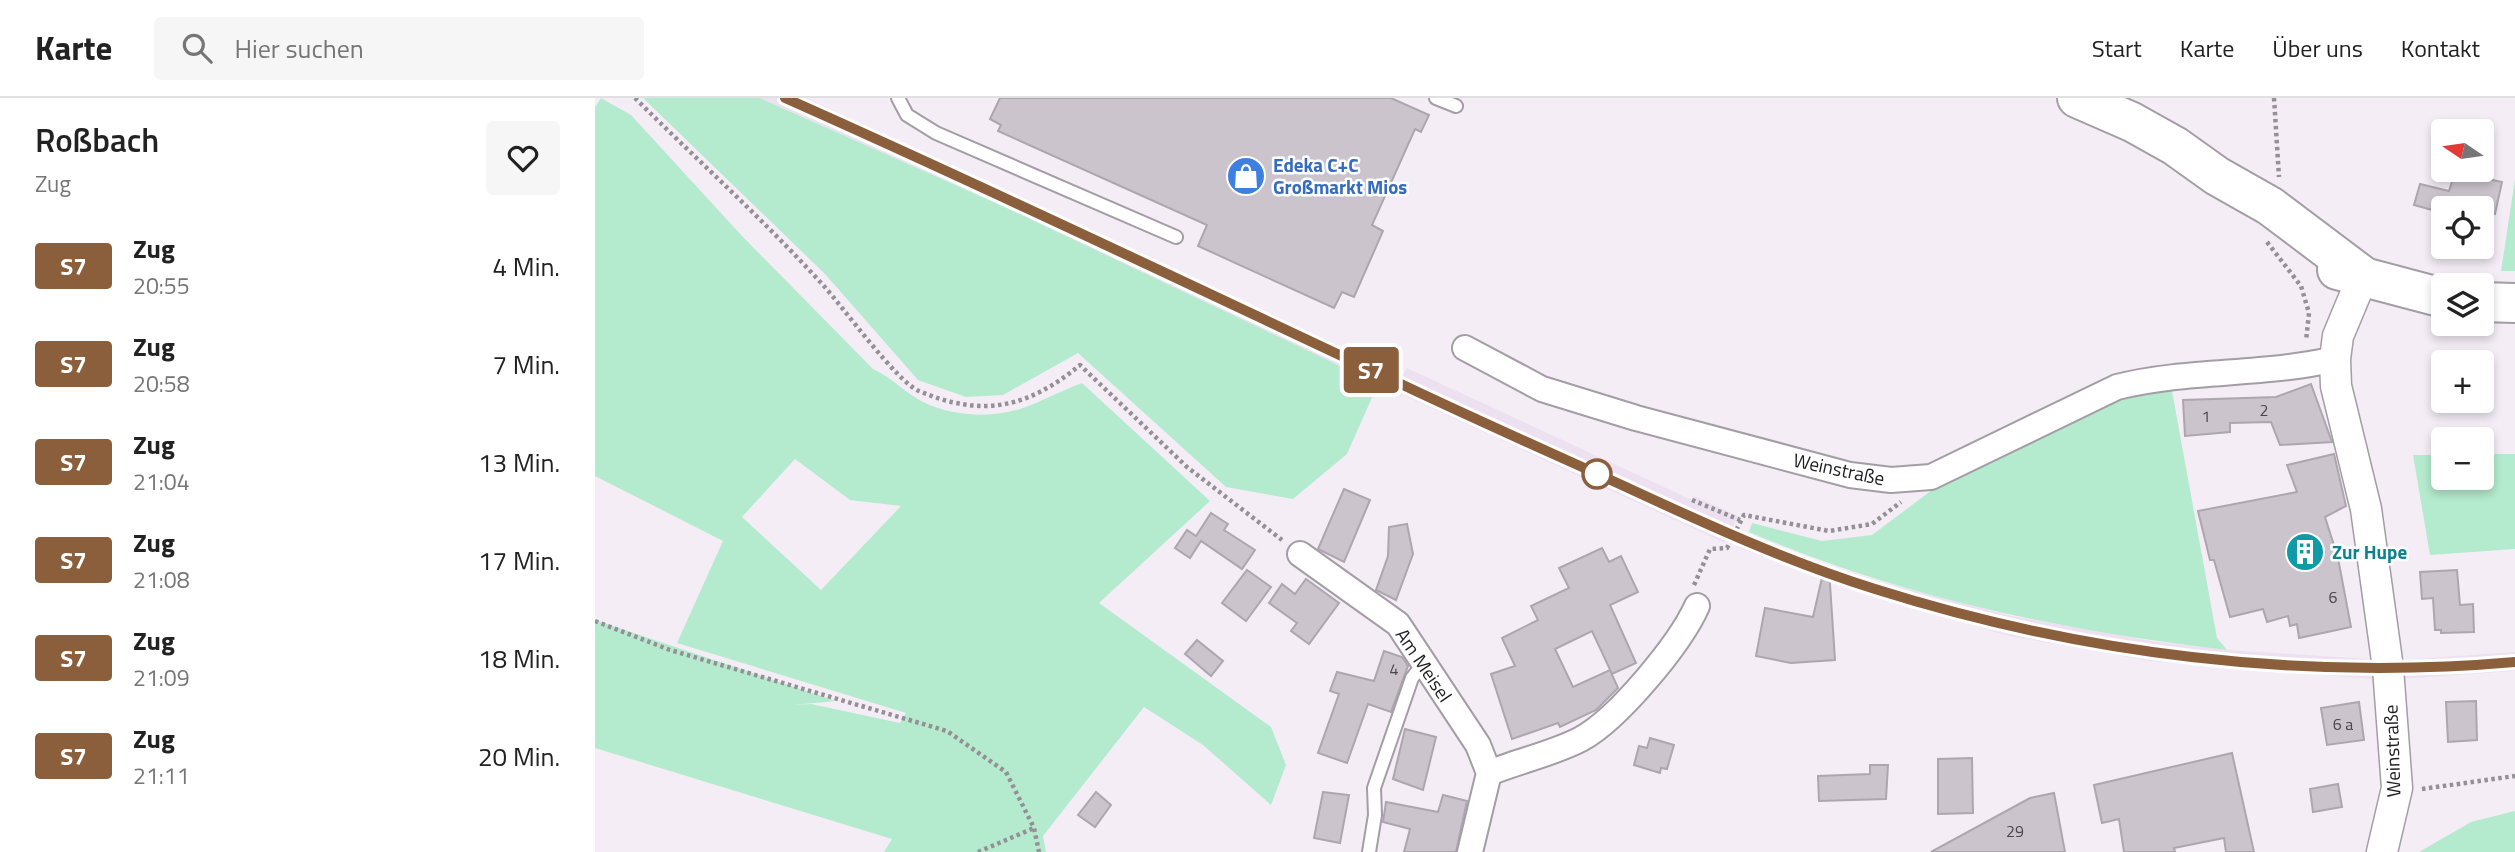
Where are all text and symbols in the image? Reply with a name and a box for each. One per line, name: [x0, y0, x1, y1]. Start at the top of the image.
search box: [154, 17, 644, 80]
text: Karte: [35, 23, 112, 73]
icon: search: [178, 29, 216, 67]
text: Hier suchen: [234, 29, 364, 68]
text: Start: [2092, 30, 2142, 66]
text: Karte: [2180, 30, 2234, 66]
text: Über uns: [2272, 30, 2363, 66]
text: Kontakt: [2401, 30, 2480, 66]
text: Roßbach: [35, 115, 159, 165]
north arrow: [2431, 119, 2494, 182]
map controls: [2431, 119, 2494, 490]
button: heart: [486, 121, 560, 195]
place label: Edeka C+C Großmarkt Mios: [1273, 150, 1407, 201]
shop icon: Edeka C+C Großmarkt Mios: [1225, 155, 1267, 197]
text: Zug: [35, 166, 71, 201]
button: locate: [2431, 196, 2494, 259]
text: Zug: [133, 229, 175, 268]
text: 4 Min.: [493, 247, 560, 286]
text: S7: [60, 248, 87, 284]
text: 20:55: [133, 268, 190, 303]
button: layers: [2431, 273, 2494, 336]
text: Zug: [133, 327, 175, 366]
text: 7 Min.: [493, 345, 560, 384]
text: S7: [60, 346, 87, 382]
line badge: S7: [1339, 347, 1403, 393]
button: +: [2431, 350, 2494, 413]
text: S7: [1358, 352, 1384, 388]
text: 20:58: [133, 366, 190, 401]
house number: 2: [2260, 398, 2268, 422]
house number: 1: [2202, 404, 2210, 428]
text: Zug: [133, 425, 175, 464]
button: −: [2431, 427, 2494, 490]
text: 13 Min.: [478, 443, 560, 482]
text: S7: [60, 444, 87, 480]
street label: Weinstraße: [1791, 445, 1887, 492]
unlabelled marker: [1582, 459, 1612, 489]
text: 21:04: [133, 464, 190, 499]
text: Zug: [133, 523, 175, 562]
building icon: Zur Hupe: [2284, 531, 2326, 573]
place label: Zur Hupe: [2332, 537, 2407, 566]
text: 17 Min.: [478, 541, 560, 580]
text: S7: [60, 542, 87, 578]
text: 21:08: [133, 562, 190, 597]
house number: 6: [2329, 585, 2338, 609]
text: Zug: [133, 621, 175, 660]
street label: Am Meisel: [1389, 622, 1460, 708]
text: 18 Min.: [478, 639, 560, 678]
text: S7: [60, 640, 87, 676]
house number: 4: [1390, 657, 1399, 681]
text: 21:09: [133, 660, 190, 695]
street label: Weinstraße: [2375, 704, 2408, 798]
house number: 6 a: [2333, 712, 2353, 736]
text: Zug: [133, 719, 175, 758]
text: 20 Min.: [478, 737, 560, 776]
text: S7: [60, 738, 87, 774]
text: 21:11: [133, 758, 190, 793]
house number: 29: [2006, 819, 2024, 843]

